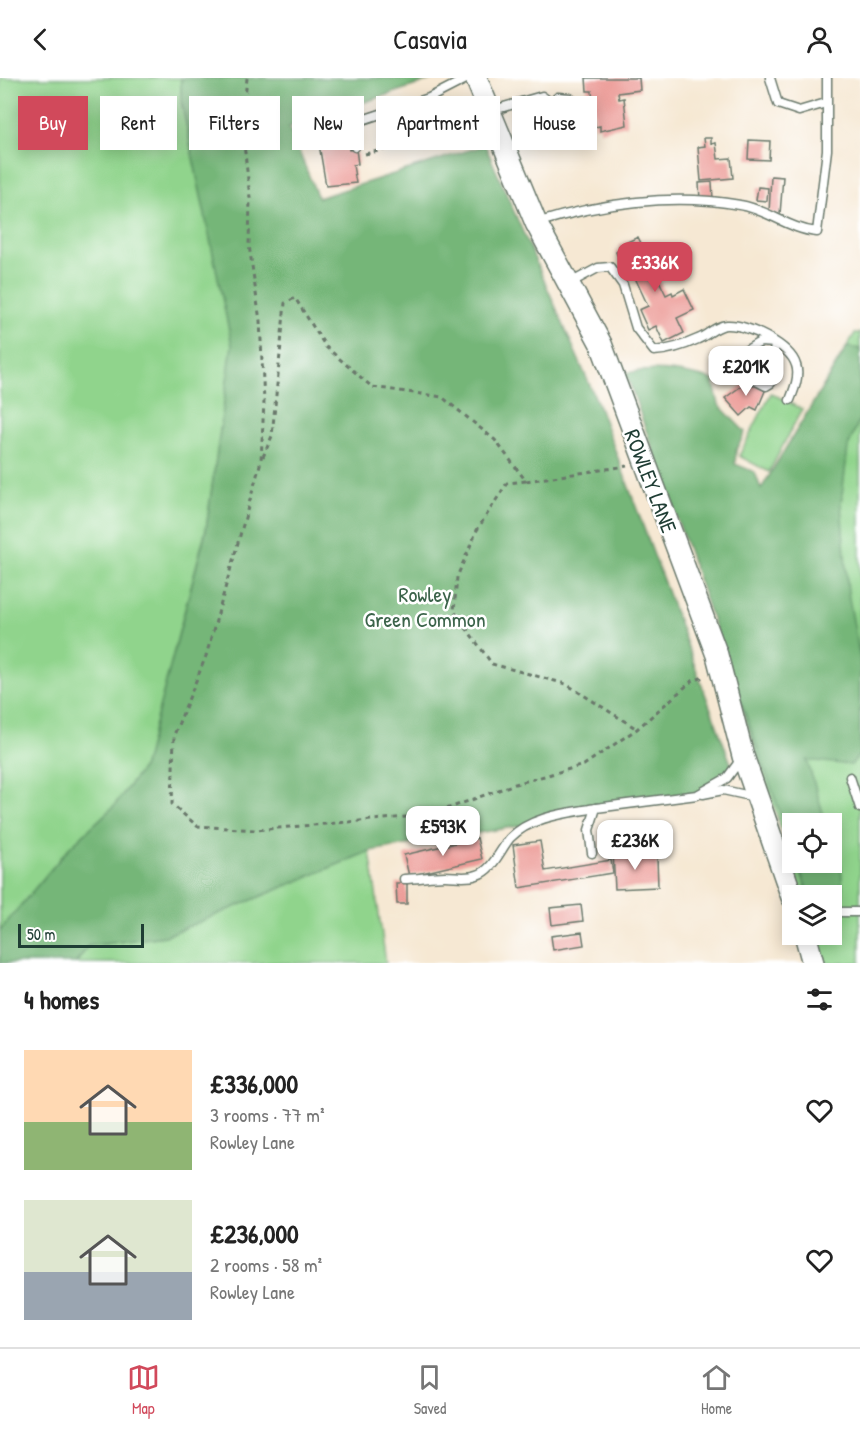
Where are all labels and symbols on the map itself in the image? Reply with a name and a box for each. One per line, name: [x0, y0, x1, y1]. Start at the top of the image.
pin: £336K: [613, 242, 697, 293]
pin: £201K: [704, 346, 788, 397]
street label: ROWLEY LANE: [617, 425, 685, 537]
park label: Rowley Green Common: [364, 579, 486, 634]
pin: £593K: [401, 806, 485, 857]
pin: £236K: [593, 820, 677, 871]
scale bar: [18, 921, 144, 948]

